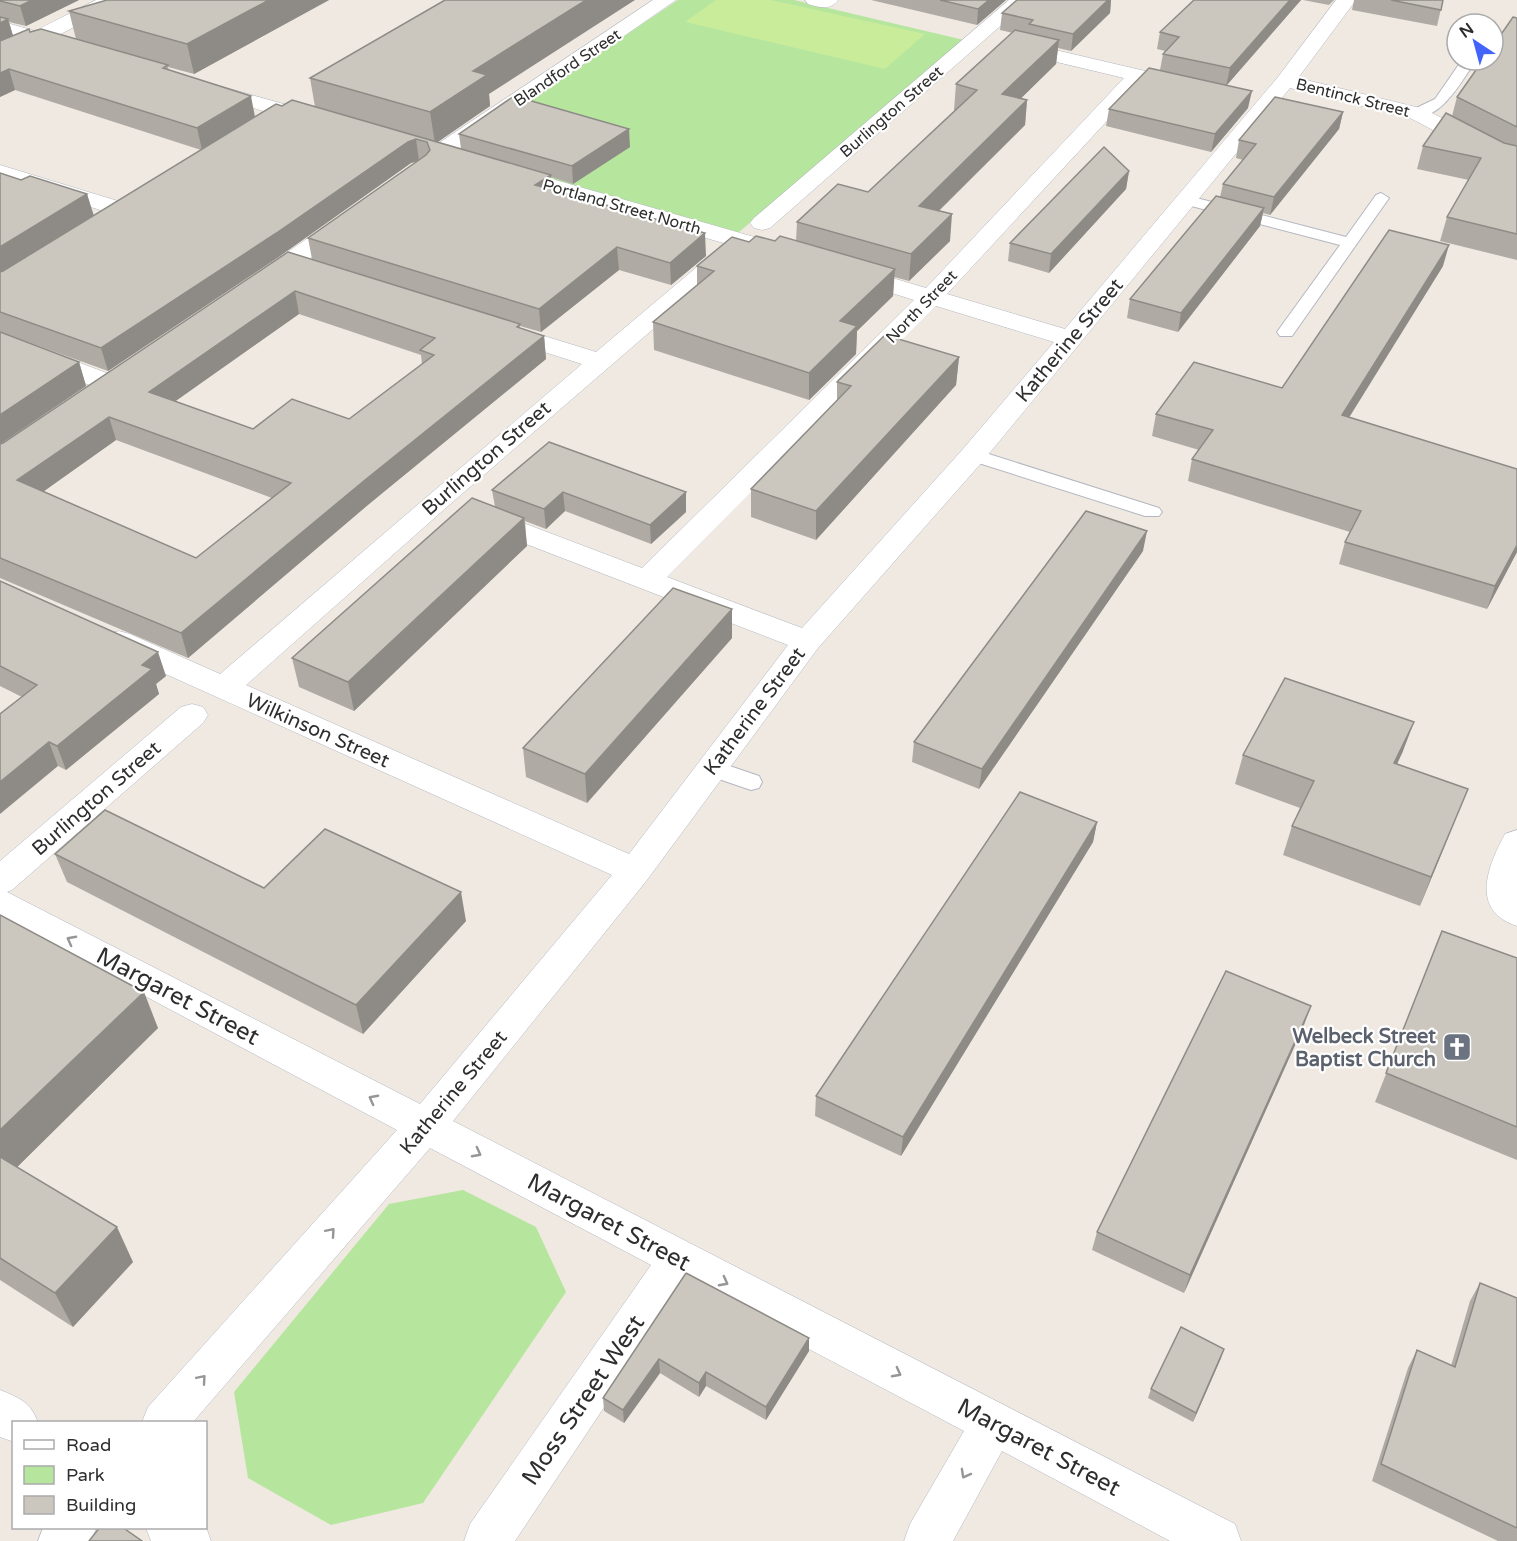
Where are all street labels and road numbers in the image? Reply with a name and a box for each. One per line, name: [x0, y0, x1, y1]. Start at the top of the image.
street label: Blandford Street: [510, 25, 625, 111]
street label: Burlington Street: [836, 62, 947, 162]
street label: Bentinck Street: [1294, 74, 1412, 122]
street label: Portland Street North: [540, 175, 703, 239]
street label: North Street: [882, 266, 962, 348]
street label: Katherine Street: [1011, 274, 1129, 407]
street label: Burlington Street: [417, 396, 556, 521]
street label: Katherine Street: [699, 643, 811, 780]
street label: Wilkinson Street: [242, 689, 393, 773]
street label: Burlington Street: [27, 736, 166, 861]
street label: Margaret Street: [91, 941, 264, 1052]
street label: Katherine Street: [395, 1026, 513, 1159]
street label: Margaret Street: [522, 1167, 695, 1278]
street label: Moss Street West: [516, 1310, 651, 1491]
street label: Margaret Street: [952, 1392, 1125, 1503]

